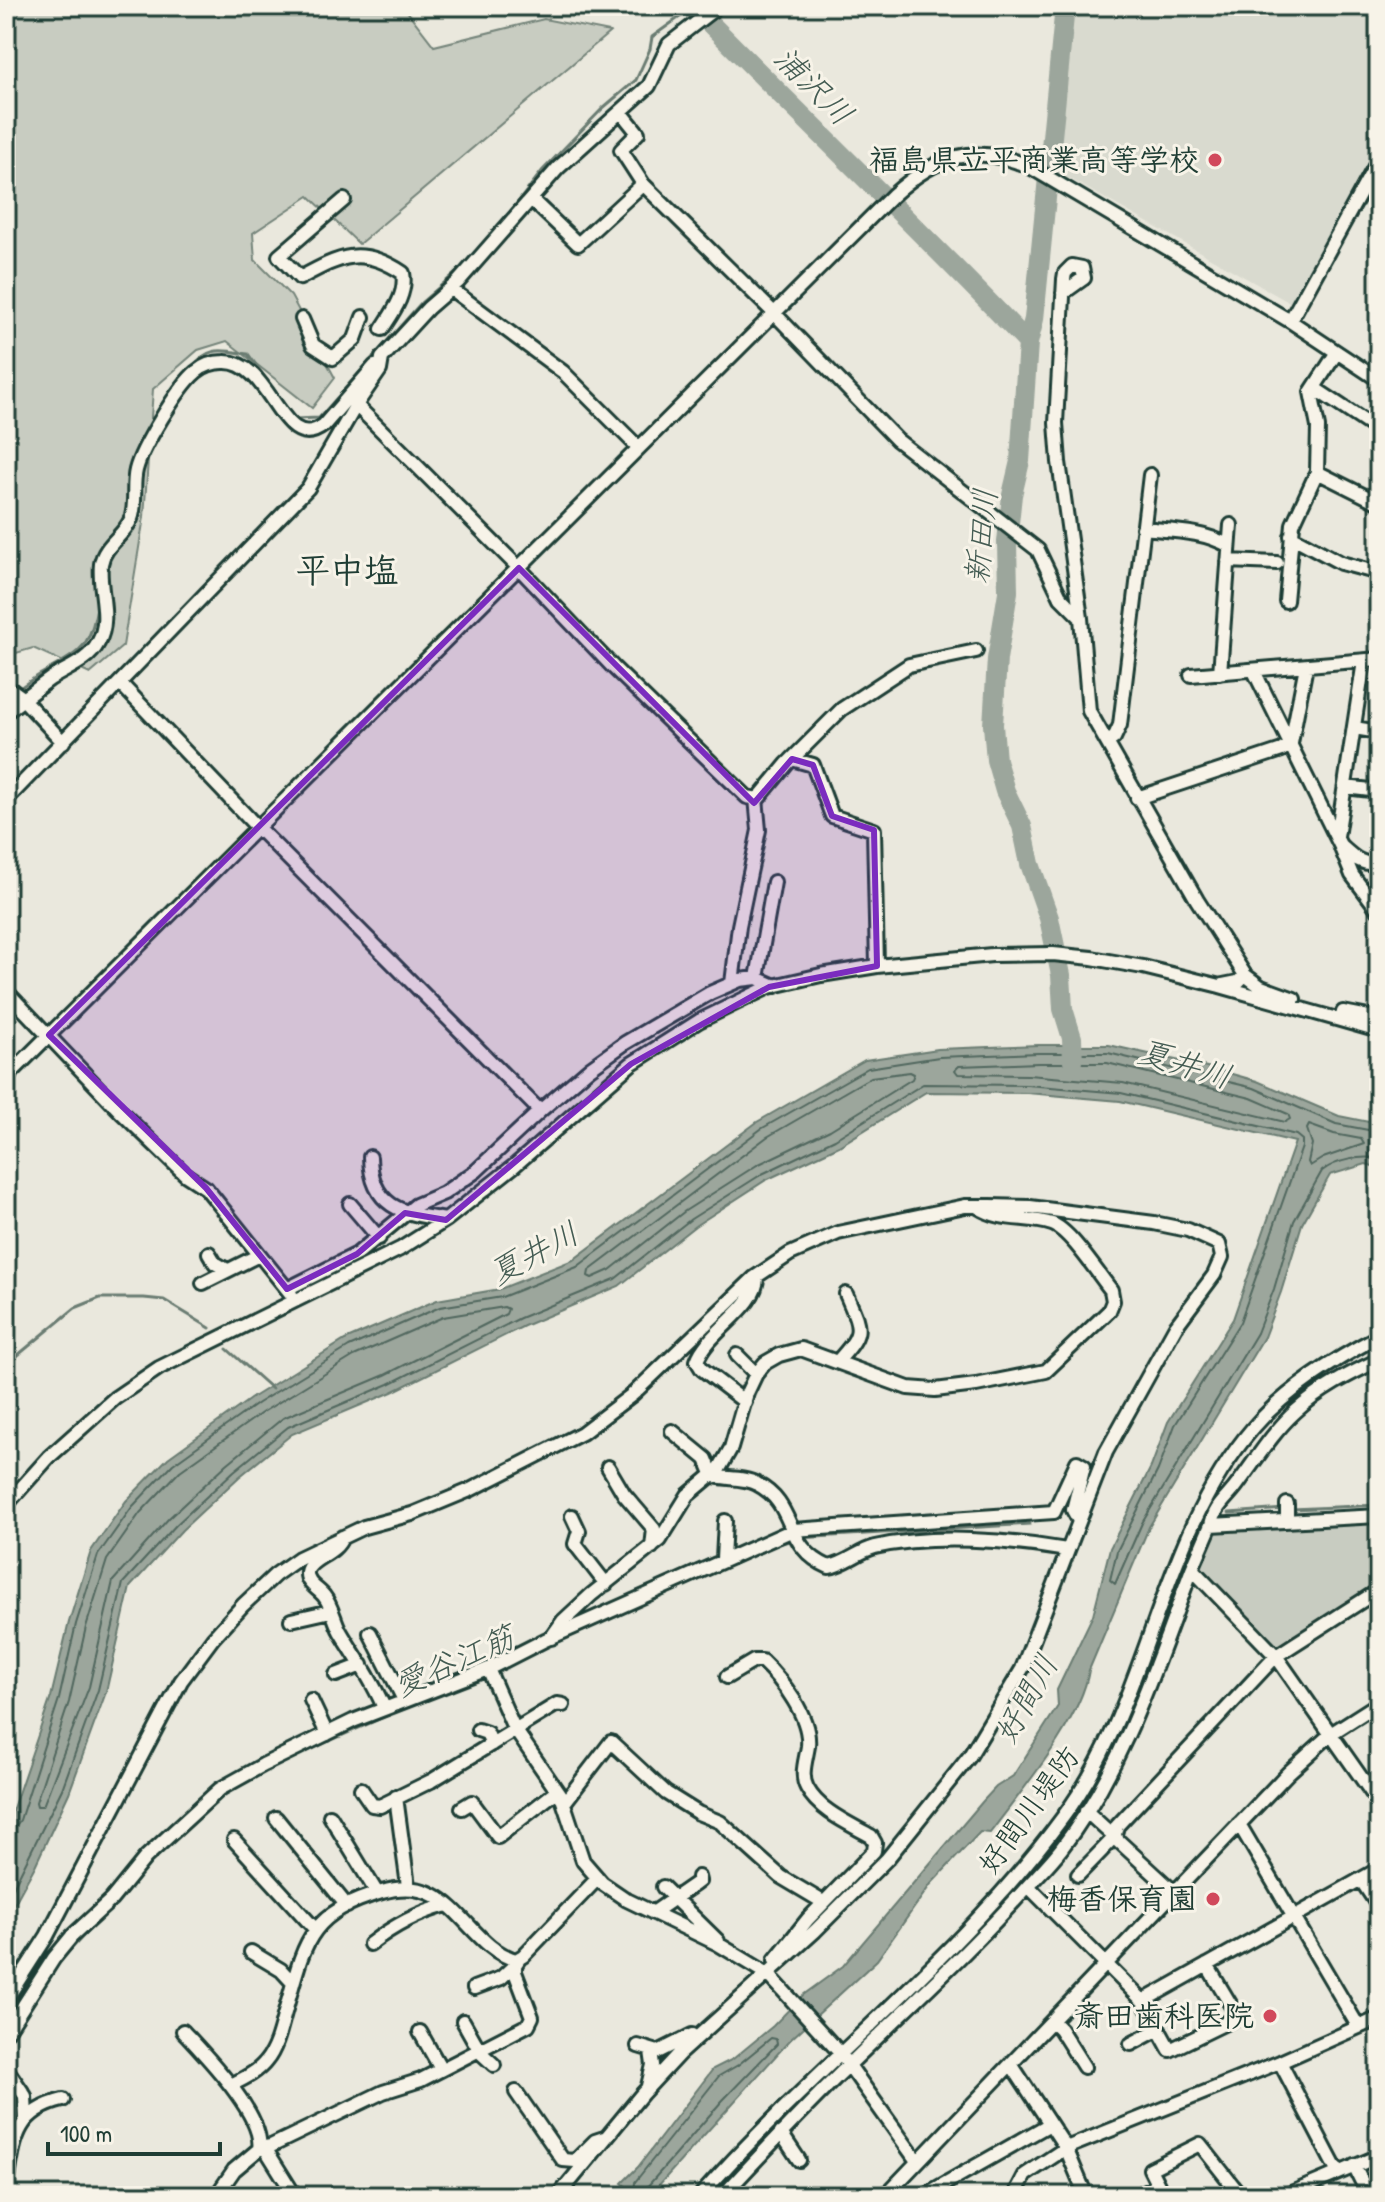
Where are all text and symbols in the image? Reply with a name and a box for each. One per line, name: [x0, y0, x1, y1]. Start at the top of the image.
water label: 浦沢川: [765, 36, 864, 135]
place label: 福島県立平商業高等学校: [869, 139, 1199, 179]
marker: 福島県立平商業高等学校: [1206, 151, 1224, 169]
water label: 新田川: [954, 486, 1007, 586]
district label: 平中塩: [296, 547, 398, 593]
water label: 夏井川: [1133, 1029, 1237, 1098]
water label: 夏井川: [481, 1211, 586, 1294]
water label: 愛谷江筋: [387, 1613, 525, 1706]
water label: 好間川: [983, 1646, 1068, 1751]
street label: 好間川堤防: [968, 1737, 1088, 1882]
place label: 梅香保育園: [1047, 1878, 1197, 1918]
marker: 梅香保育園: [1204, 1890, 1222, 1908]
place label: 斎田歯科医院: [1074, 1995, 1254, 2035]
marker: 斎田歯科医院: [1261, 2007, 1279, 2025]
scale bar: [48, 2106, 220, 2156]
text: 100 m: [60, 2117, 112, 2149]

